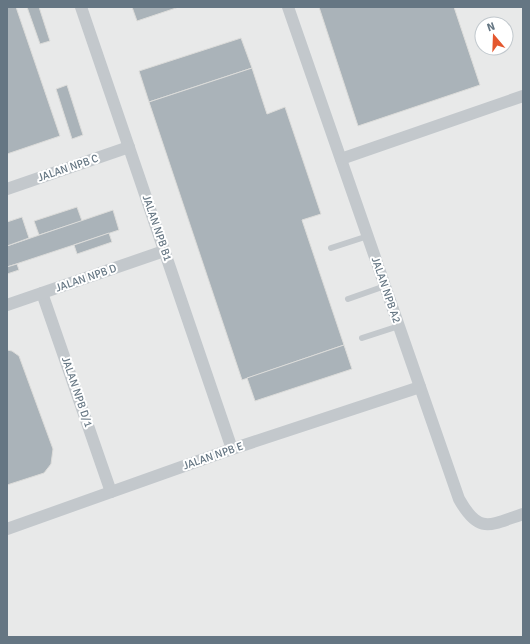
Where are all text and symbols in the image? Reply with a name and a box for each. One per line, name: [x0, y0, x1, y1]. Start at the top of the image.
north arrow: [474, 16, 514, 56]
text: N: [485, 20, 497, 34]
street label: JALAN NPB C: [36, 151, 100, 184]
street label: JALAN NPB B1: [140, 193, 174, 263]
street label: JALAN NPB A2: [369, 255, 403, 325]
street label: JALAN NPB D: [54, 261, 118, 295]
street label: JALAN NPB D/1: [59, 355, 95, 429]
street label: JALAN NPB E: [181, 440, 245, 472]

